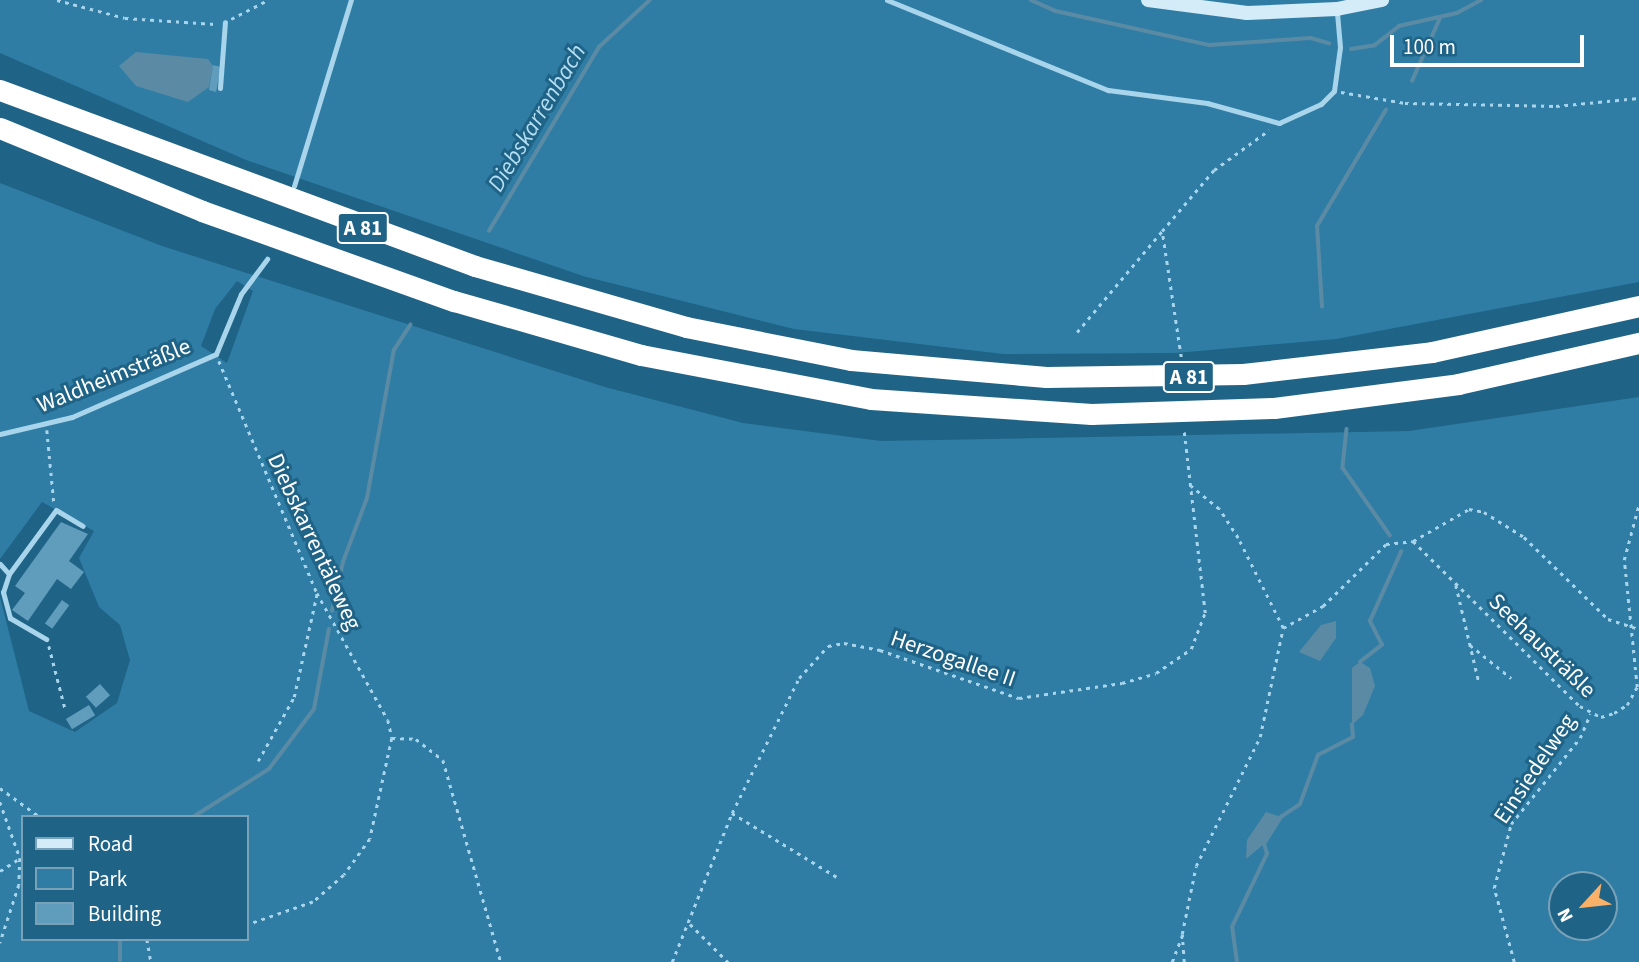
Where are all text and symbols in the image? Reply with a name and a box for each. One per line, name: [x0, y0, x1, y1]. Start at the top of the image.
scale bar: [1394, 21, 1588, 65]
text: 100 m: [1403, 32, 1456, 62]
water label: Diebskarrenbach: [482, 39, 592, 197]
road number: A 81: [337, 210, 389, 246]
street label: Waldheimsträßle: [33, 333, 195, 419]
road number: A 81: [1163, 360, 1215, 394]
street label: Diebskarrentäleweg: [261, 449, 367, 635]
street label: Seehausträßle: [1483, 588, 1601, 704]
street label: Herzogallee II: [887, 625, 1019, 693]
street label: Einsiedelweg: [1488, 709, 1582, 829]
legend: [21, 815, 248, 941]
text: Road: [88, 829, 133, 859]
text: Park: [88, 864, 127, 894]
north arrow: [1548, 871, 1618, 941]
text: Building: [88, 899, 161, 929]
text: N: [1551, 903, 1581, 927]

